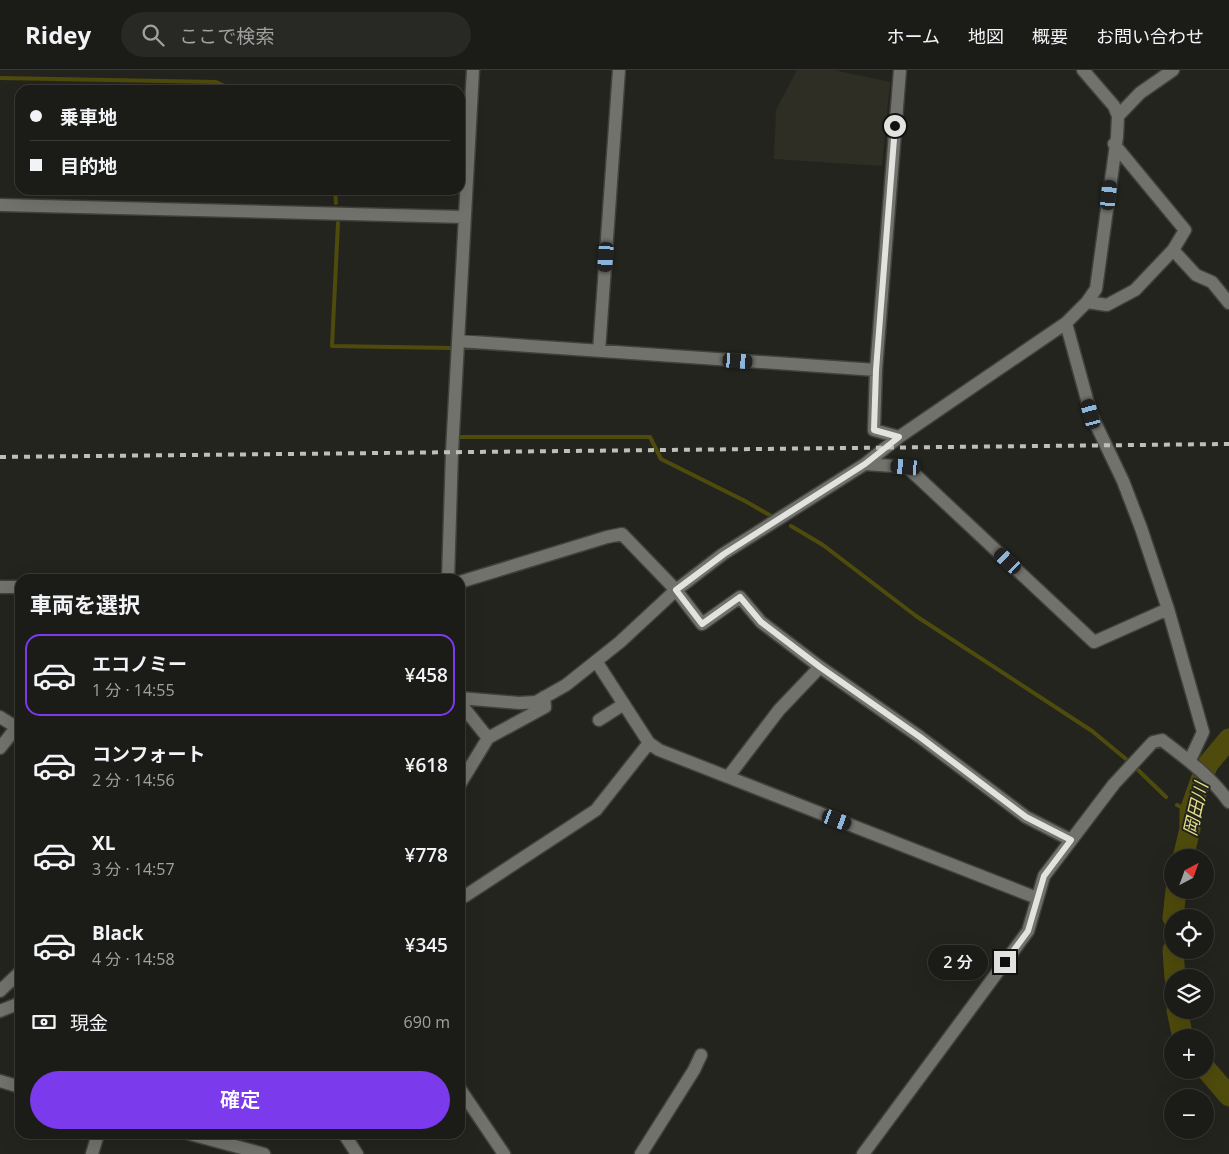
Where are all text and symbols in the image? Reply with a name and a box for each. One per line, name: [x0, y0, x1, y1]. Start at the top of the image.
search box: [121, 12, 471, 57]
text: Ridey: [25, 18, 91, 51]
icon: search: [139, 21, 167, 49]
text: ここで検索: [179, 23, 274, 49]
text: ホーム: [887, 24, 940, 48]
text: 地図: [968, 24, 1004, 48]
text: 概要: [1032, 24, 1068, 48]
text: お問い合わせ: [1096, 24, 1204, 48]
text: 乗車地: [60, 104, 117, 130]
route start: [884, 115, 906, 137]
text: 目的地: [60, 153, 117, 179]
car: [1099, 179, 1118, 211]
car: [597, 242, 614, 272]
car: [722, 352, 753, 370]
car: [1079, 398, 1102, 430]
car: [890, 458, 921, 476]
car: [991, 545, 1024, 577]
text: 車両を選択: [30, 589, 140, 619]
text: エコノミー: [92, 651, 187, 677]
icon: car: [32, 653, 77, 698]
text: ¥458: [405, 662, 448, 688]
text: 1 分 · 14:55: [92, 679, 175, 701]
text: コンフォート: [92, 741, 205, 767]
icon: car: [32, 743, 77, 788]
text: ¥618: [405, 752, 448, 778]
text: 2 分 · 14:56: [92, 769, 175, 791]
water label: 岡田川: [1177, 778, 1213, 838]
car: [820, 808, 853, 832]
text: XL: [92, 830, 115, 856]
icon: car: [32, 833, 77, 878]
text: ¥778: [405, 842, 448, 868]
north arrow: [1164, 849, 1214, 899]
map controls: [1164, 849, 1214, 1139]
text: 3 分 · 14:57: [92, 858, 175, 880]
button: locate: [1164, 909, 1214, 959]
text: Black: [92, 920, 144, 946]
icon: car: [32, 923, 77, 968]
text: ¥345: [405, 932, 448, 958]
callout: 2 分: [928, 944, 988, 980]
text: 4 分 · 14:58: [92, 948, 175, 970]
text: 2 分: [943, 951, 973, 973]
route end: [994, 951, 1016, 973]
button: layers: [1164, 969, 1214, 1019]
icon: cash: [30, 1008, 58, 1036]
text: 現金: [70, 1010, 108, 1036]
text: 690 m: [404, 1011, 450, 1033]
button: +: [1164, 1029, 1214, 1079]
button: 確定: [30, 1071, 450, 1129]
button: −: [1164, 1089, 1214, 1139]

